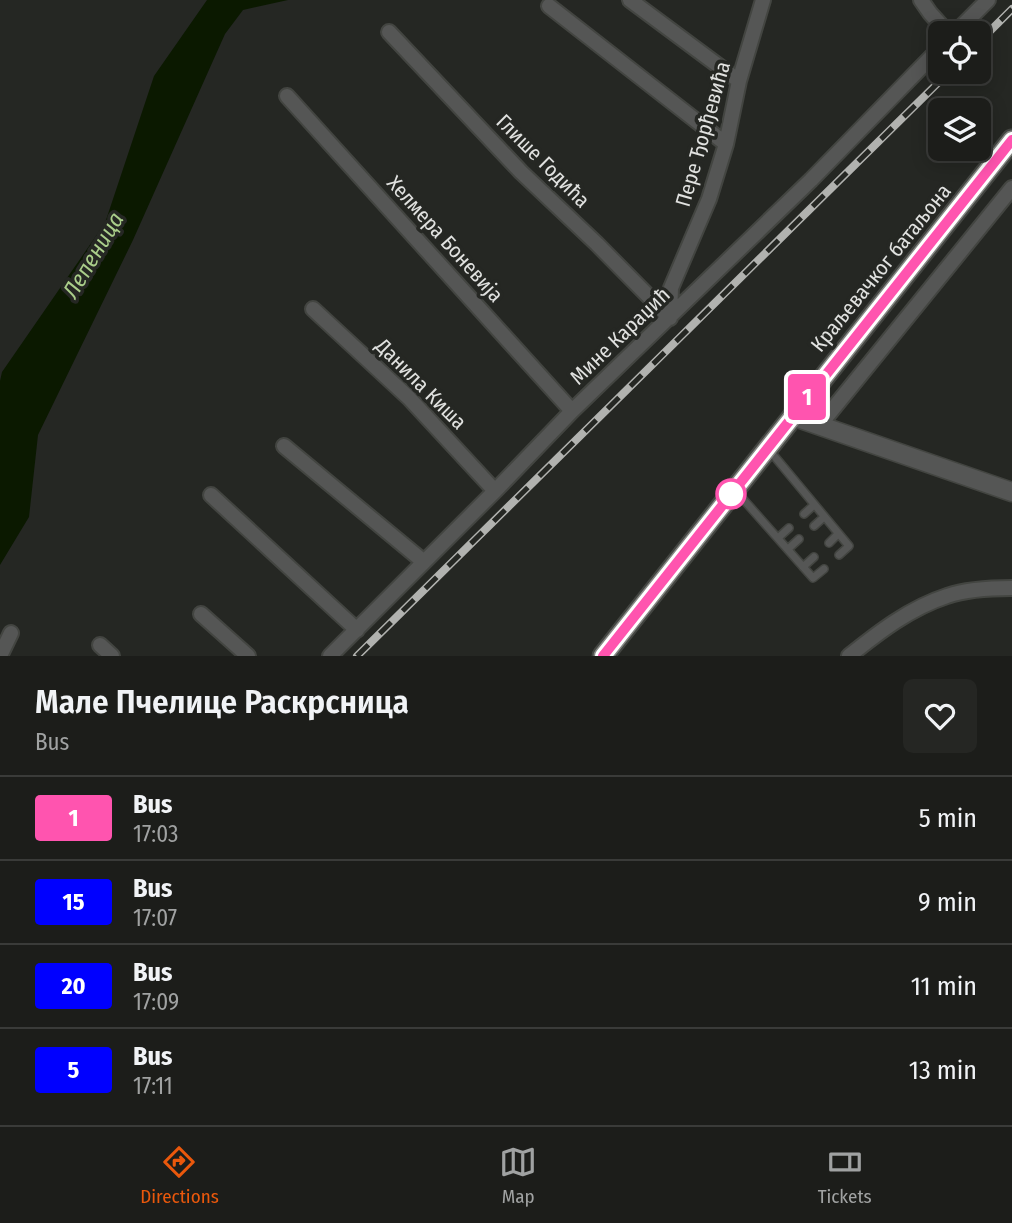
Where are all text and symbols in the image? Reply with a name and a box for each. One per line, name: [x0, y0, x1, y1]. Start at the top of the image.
map controls: [928, 21, 991, 161]
button: locate: [928, 21, 991, 84]
street label: Пере Ђорђевића: [670, 58, 736, 210]
button: layers: [928, 98, 991, 161]
street label: Глише Годића: [491, 109, 595, 213]
street label: Хелмера Боневија: [381, 170, 509, 308]
street label: Краљевачког батаљона: [805, 179, 957, 357]
water label: Лепеница: [56, 207, 130, 304]
street label: Мине Караџић: [565, 282, 675, 390]
street label: Данила Киша: [369, 332, 472, 435]
line badge: 1: [784, 374, 830, 420]
text: 1: [802, 383, 812, 411]
unlabelled marker: [716, 479, 746, 509]
button: heart: [903, 679, 977, 753]
text: Мале Пчелице Раскрсница: [35, 682, 409, 722]
text: Bus: [35, 728, 69, 756]
text: Bus: [133, 789, 172, 820]
text: 5 min: [919, 803, 977, 834]
text: 1: [68, 804, 79, 832]
text: 17:03: [133, 820, 178, 848]
text: Bus: [133, 873, 172, 904]
text: 9 min: [918, 887, 977, 918]
text: 15: [63, 888, 84, 916]
text: 17:07: [133, 904, 177, 932]
text: Bus: [133, 957, 172, 988]
text: 11 min: [911, 971, 977, 1002]
text: 20: [61, 972, 86, 1000]
text: 17:09: [133, 988, 179, 1016]
text: Bus: [133, 1041, 172, 1072]
text: 13 min: [909, 1055, 977, 1086]
text: 5: [68, 1056, 79, 1084]
text: 17:11: [133, 1072, 173, 1100]
tab: Directions: [140, 1143, 219, 1208]
tab: Map: [499, 1143, 537, 1208]
tab: Tickets: [818, 1143, 872, 1208]

